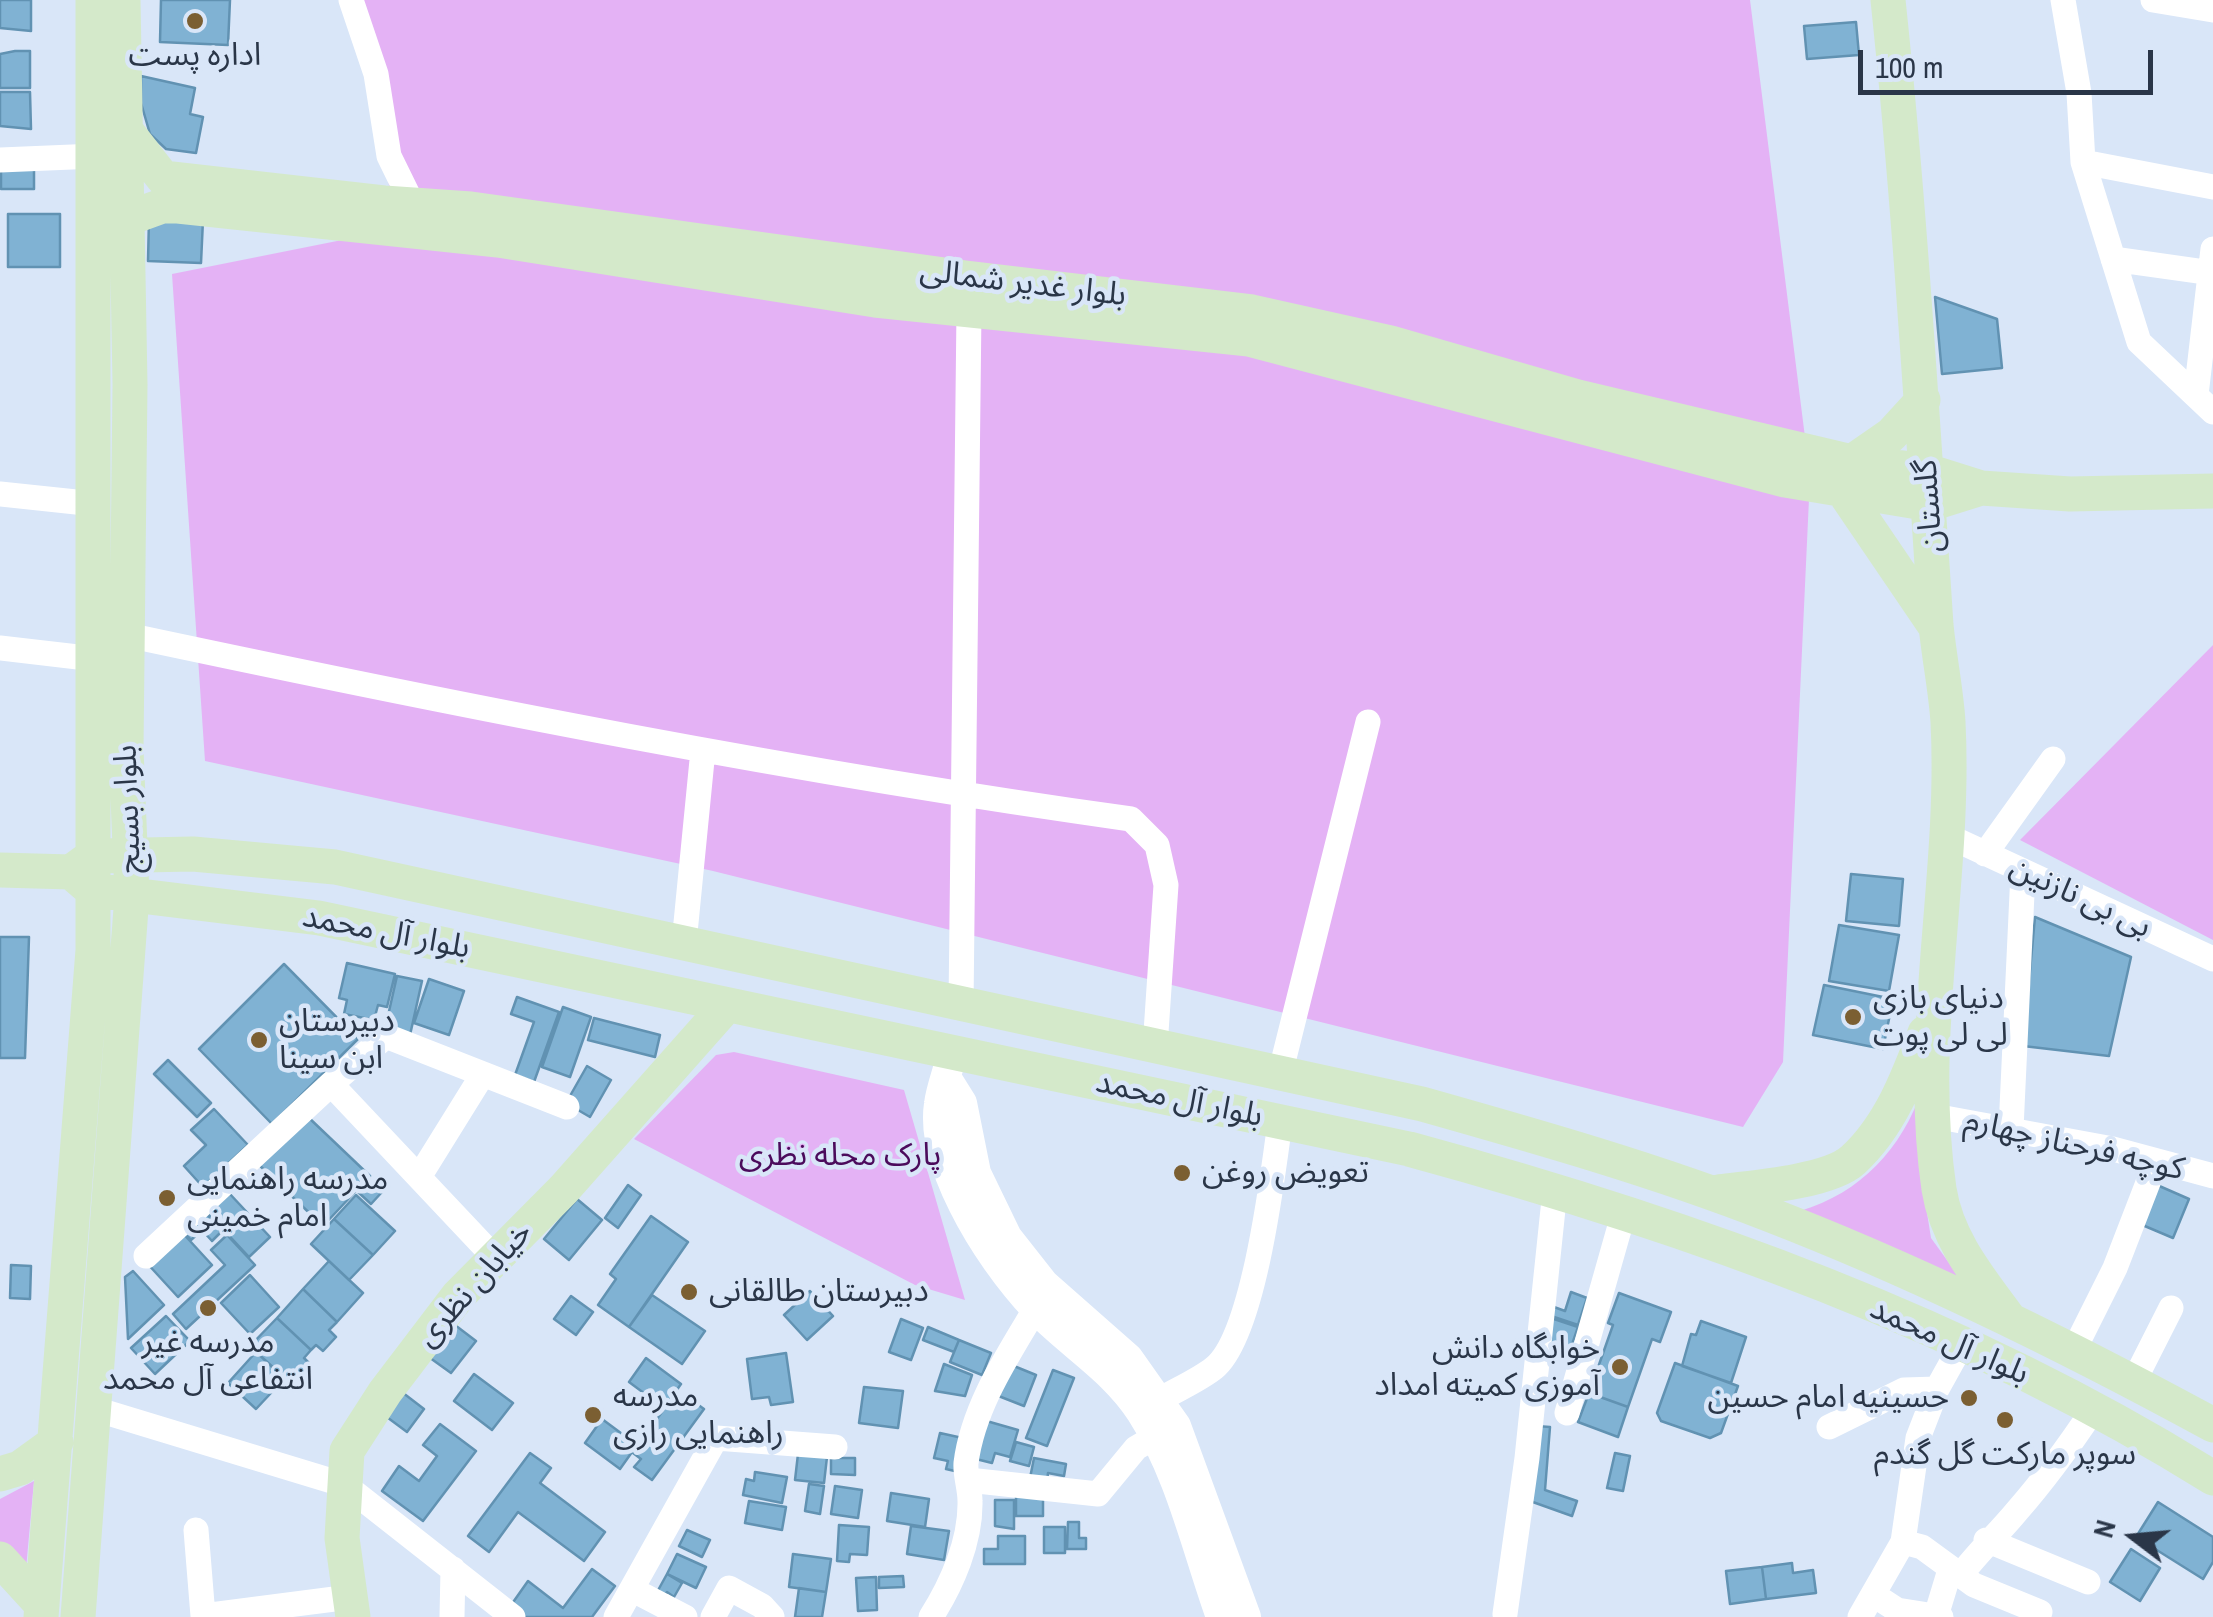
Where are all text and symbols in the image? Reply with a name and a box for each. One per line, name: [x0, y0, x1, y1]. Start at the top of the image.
marker: اداره پست: [184, 10, 206, 32]
scale bar: [1863, 30, 2158, 92]
place label: اداره پست: [129, 37, 261, 75]
text: 100 m: [1875, 47, 1943, 87]
street label: بلوار غدیر شمالی: [918, 252, 1128, 316]
street label: گلستان: [1908, 458, 1952, 554]
street label: بلوار بسیج: [108, 744, 150, 874]
street label: بی بی نازنین: [2003, 849, 2157, 947]
street label: بلوار آل محمد: [299, 898, 473, 968]
place label: دنیای بازی لی لی پوت: [1873, 980, 2008, 1055]
place label: دبیرستان ابن سینا: [279, 1003, 395, 1078]
marker: دنیای بازی لی لی پوت: [1842, 1006, 1864, 1028]
marker: دبیرستان ابن سینا: [248, 1029, 270, 1051]
street label: بلوار آل محمد: [1092, 1064, 1266, 1136]
street label: کوچه فرحناز چهارم: [1960, 1102, 2188, 1190]
park label: پارک محله نظری: [739, 1137, 941, 1175]
place label: تعویض روغن: [1202, 1154, 1369, 1192]
place label: مدرسه راهنمایی امام خمینی: [187, 1161, 388, 1236]
marker: تعویض روغن: [1171, 1162, 1193, 1184]
marker: مدرسه راهنمایی امام خمینی: [156, 1187, 178, 1209]
street label: خیابان نظری: [409, 1214, 541, 1356]
place label: دبیرستان طالقانی: [709, 1273, 929, 1311]
marker: دبیرستان طالقانی: [678, 1281, 700, 1303]
street label: بلوار آل محمد: [1864, 1290, 2034, 1394]
marker: مدرسه غیر انتفاعی آل محمد: [197, 1297, 219, 1319]
place label: مدرسه غیر انتفاعی آل محمد: [103, 1324, 313, 1399]
place label: خوابگاه دانش آموزی کمیته امداد: [1374, 1330, 1600, 1405]
marker: خوابگاه دانش آموزی کمیته امداد: [1609, 1356, 1631, 1378]
place label: مدرسه راهنمایی رازی: [613, 1378, 784, 1453]
place label: حسینیه امام حسین: [1707, 1379, 1949, 1417]
marker: حسینیه امام حسین: [1958, 1387, 1980, 1409]
marker: مدرسه راهنمایی رازی: [582, 1404, 604, 1426]
marker: سوپر مارکت گل گندم: [1994, 1409, 2016, 1431]
place label: سوپر مارکت گل گندم: [1874, 1436, 2136, 1474]
north arrow: [2083, 1487, 2183, 1587]
text: N: [2084, 1516, 2125, 1542]

